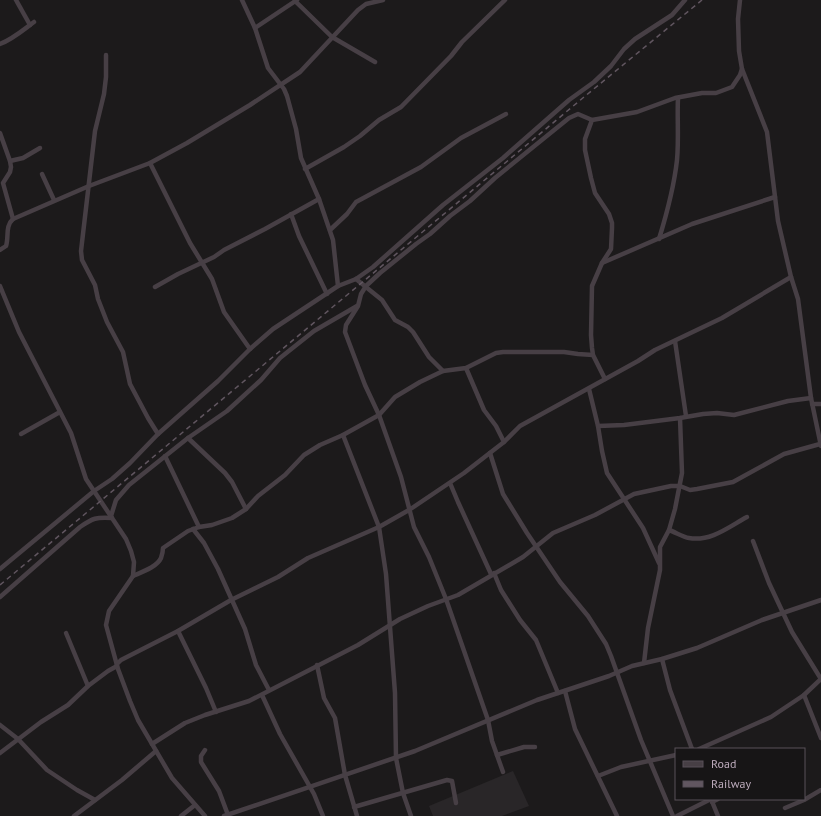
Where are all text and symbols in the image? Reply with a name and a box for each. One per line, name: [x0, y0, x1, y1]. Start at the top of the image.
legend: [675, 748, 805, 800]
text: Road: [711, 756, 736, 771]
text: Railway: [711, 776, 751, 791]

